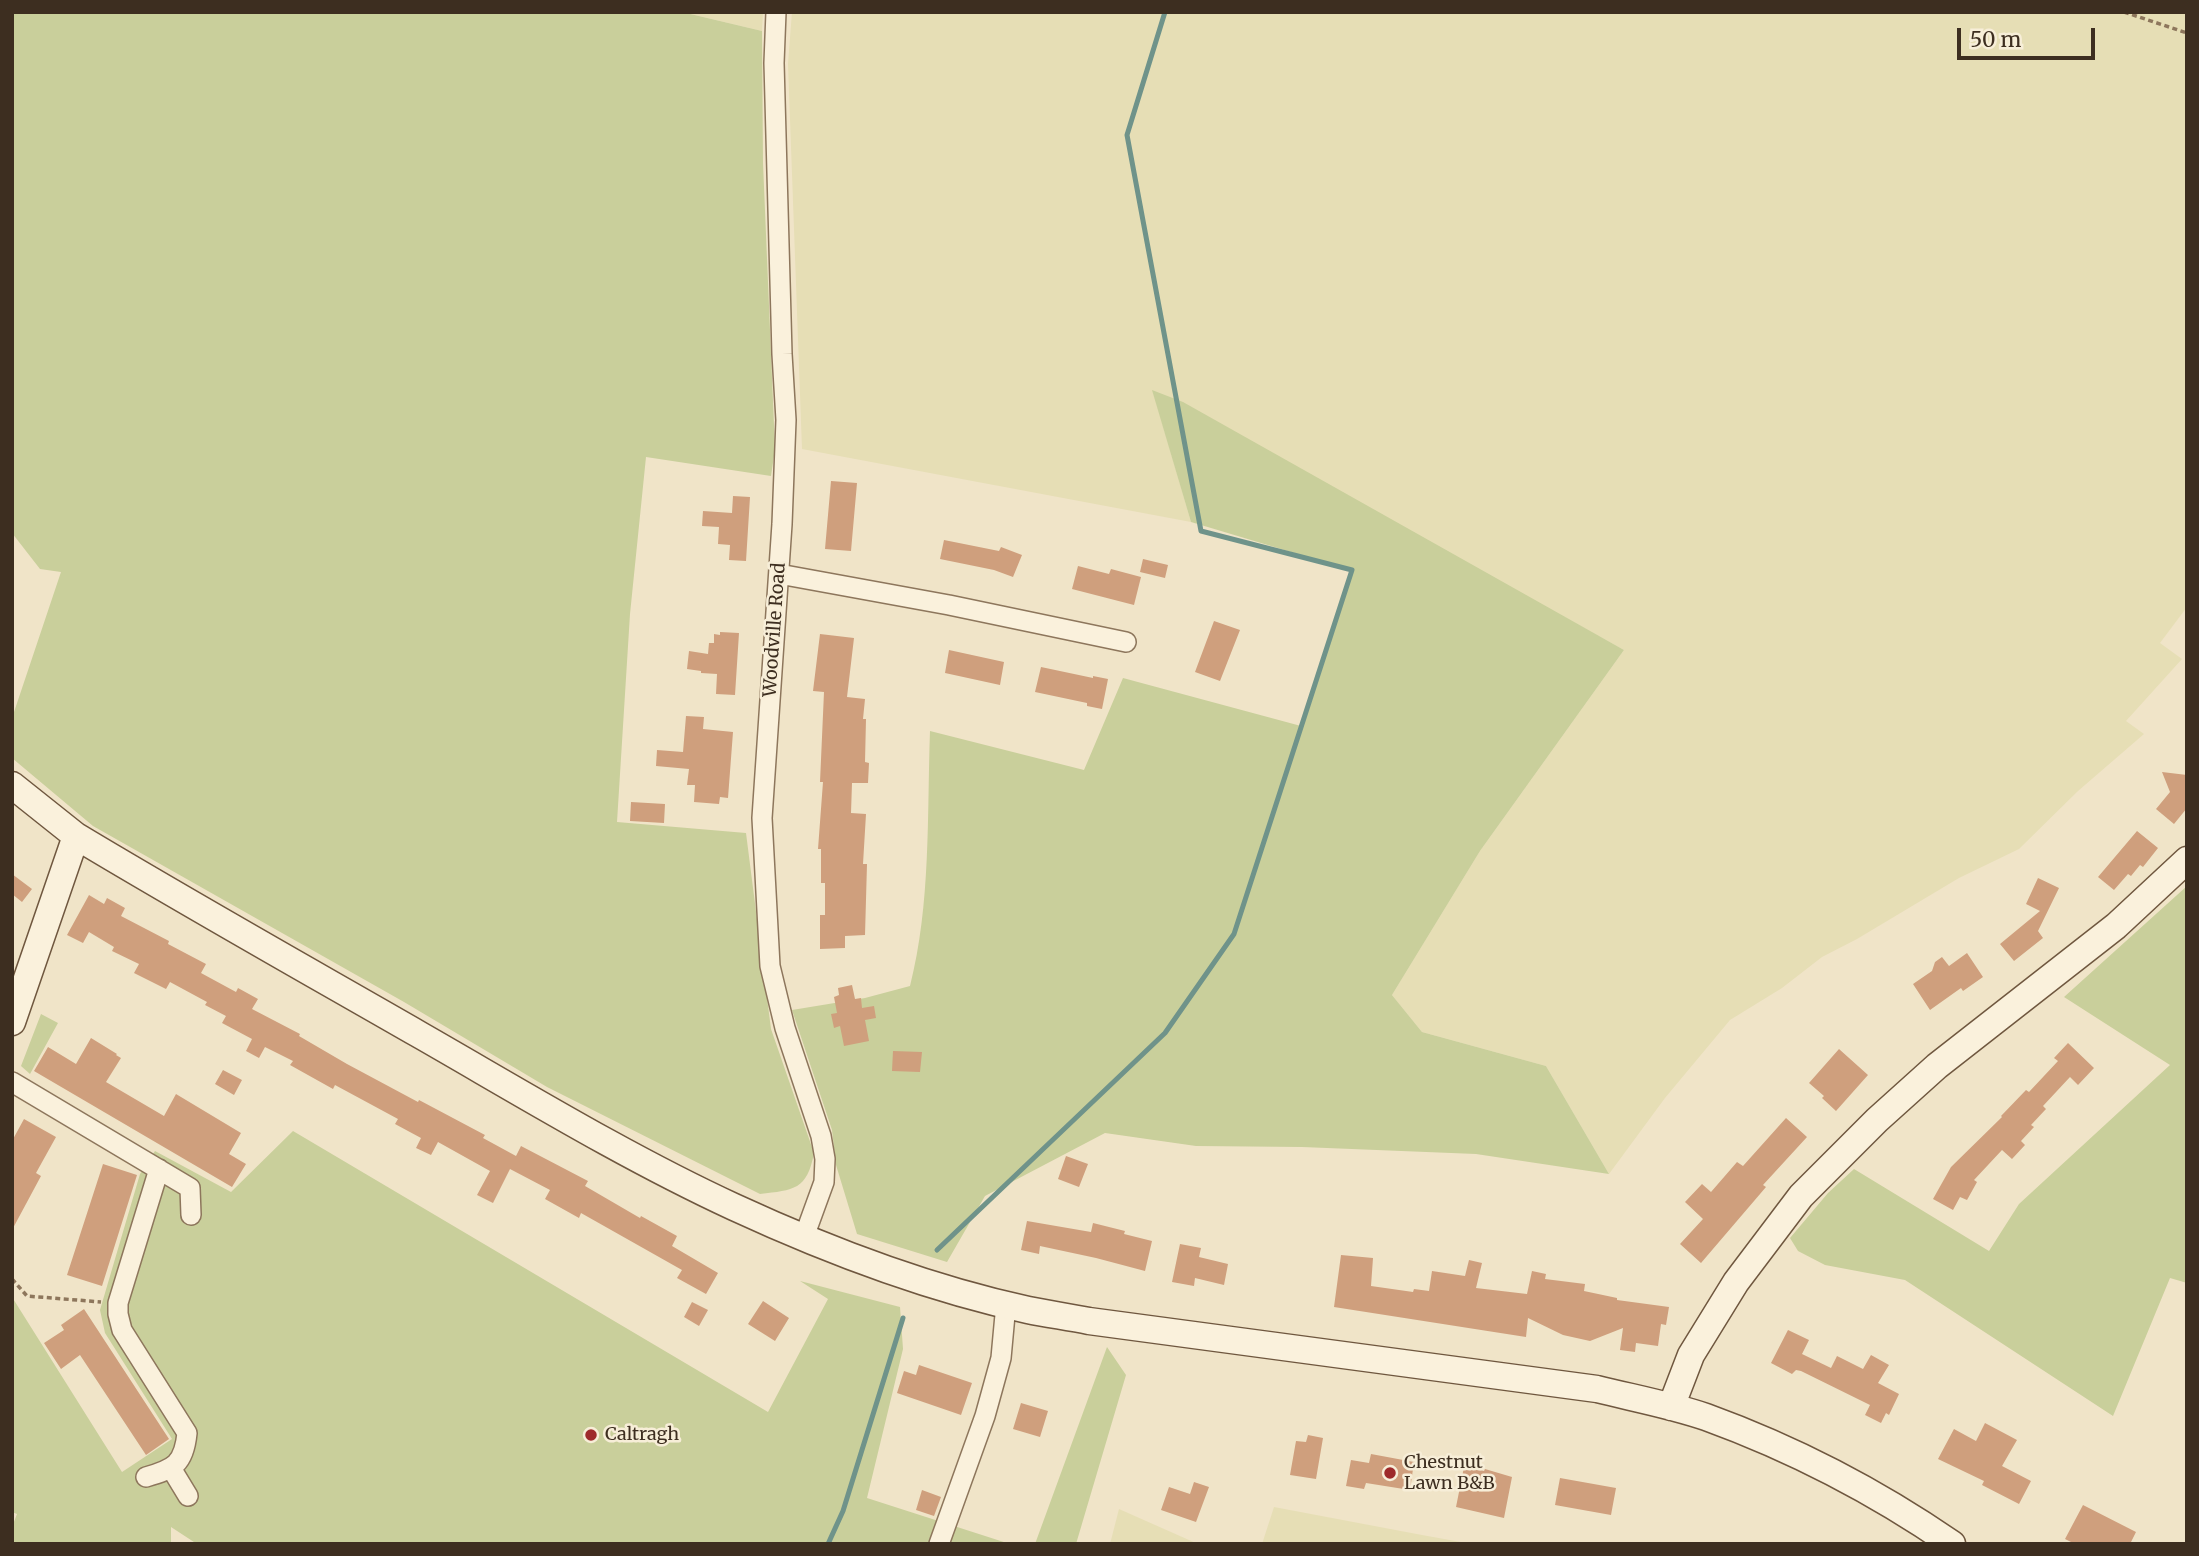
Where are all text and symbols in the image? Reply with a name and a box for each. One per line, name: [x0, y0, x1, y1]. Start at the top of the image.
scale bar: [1961, 14, 2099, 58]
text: 50 m: [1970, 26, 2021, 53]
street label: Woodville Road: [760, 562, 790, 698]
place label: Caltragh: [605, 1424, 679, 1446]
marker: Caltragh: [583, 1427, 599, 1443]
place label: Chestnut Lawn B&B: [1404, 1452, 1494, 1494]
marker: Chestnut Lawn B&B: [1382, 1465, 1398, 1481]

